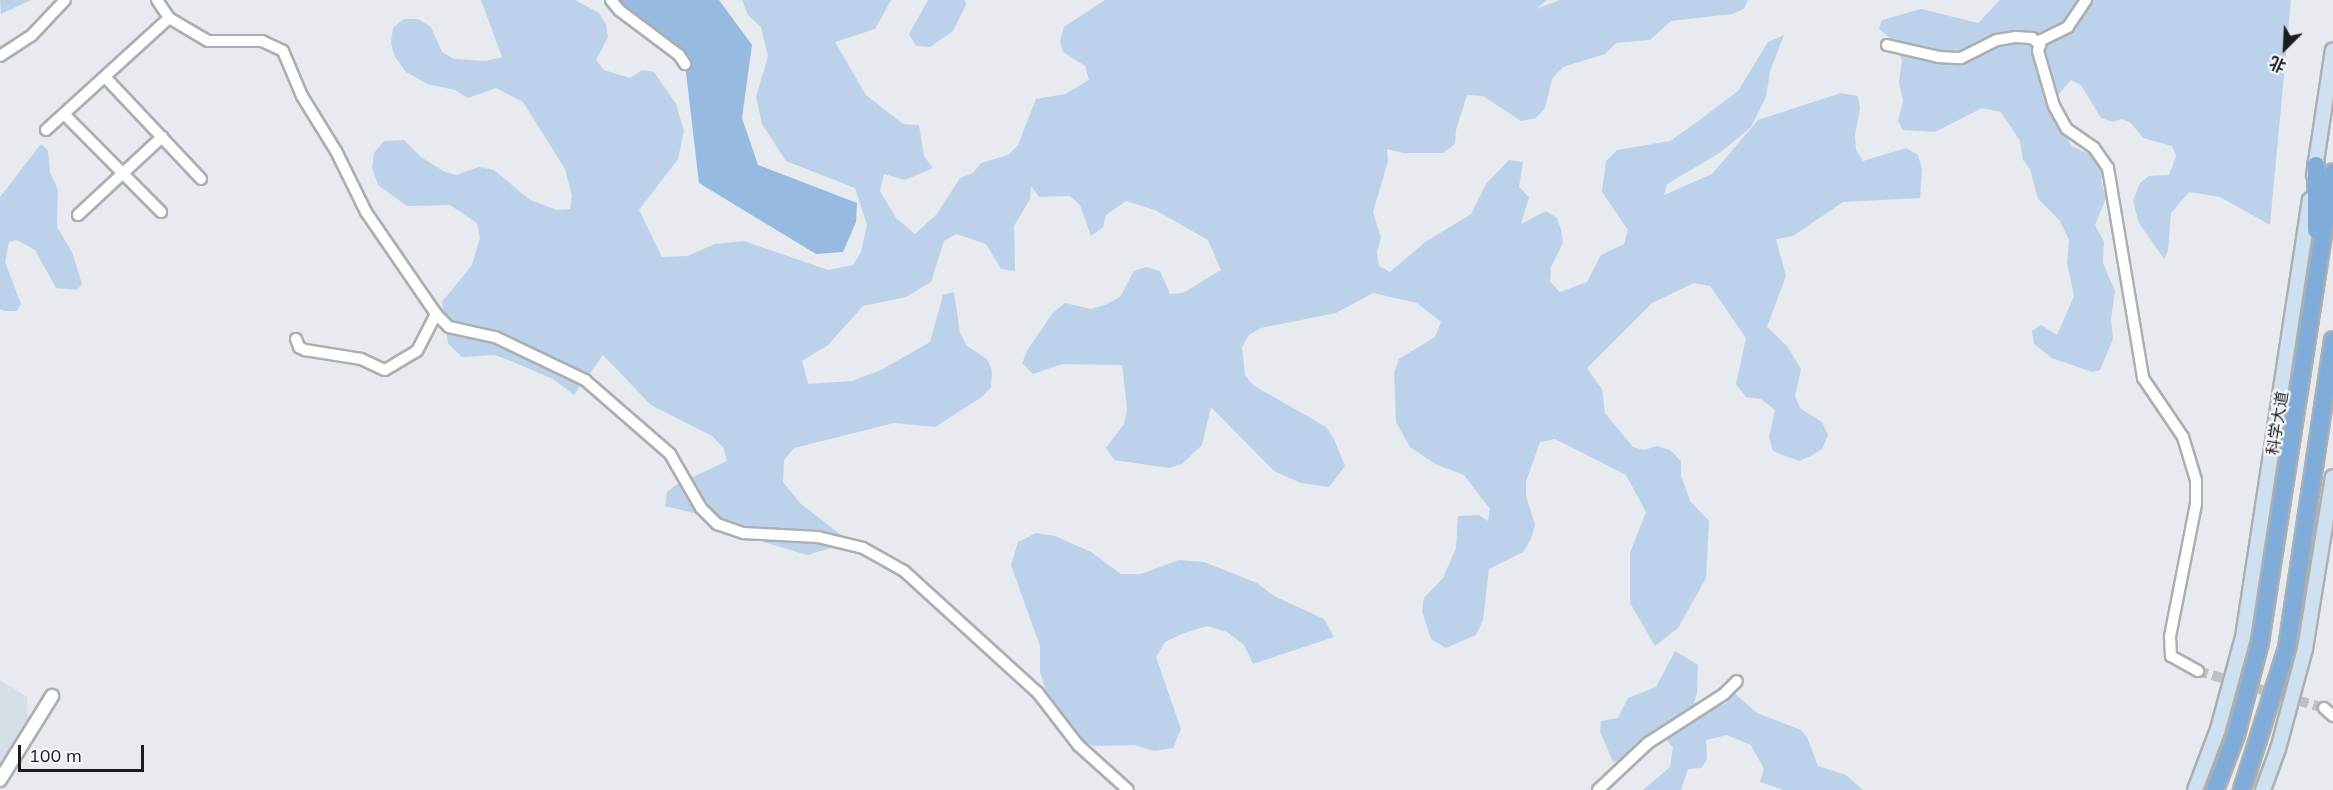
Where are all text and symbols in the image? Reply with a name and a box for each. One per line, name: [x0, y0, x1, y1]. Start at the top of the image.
north arrow: [2255, 18, 2315, 78]
text: 北: [2266, 52, 2289, 77]
street label: 科学大道: [2263, 390, 2291, 456]
scale bar: [21, 733, 147, 771]
text: 100 m: [29, 744, 82, 767]

